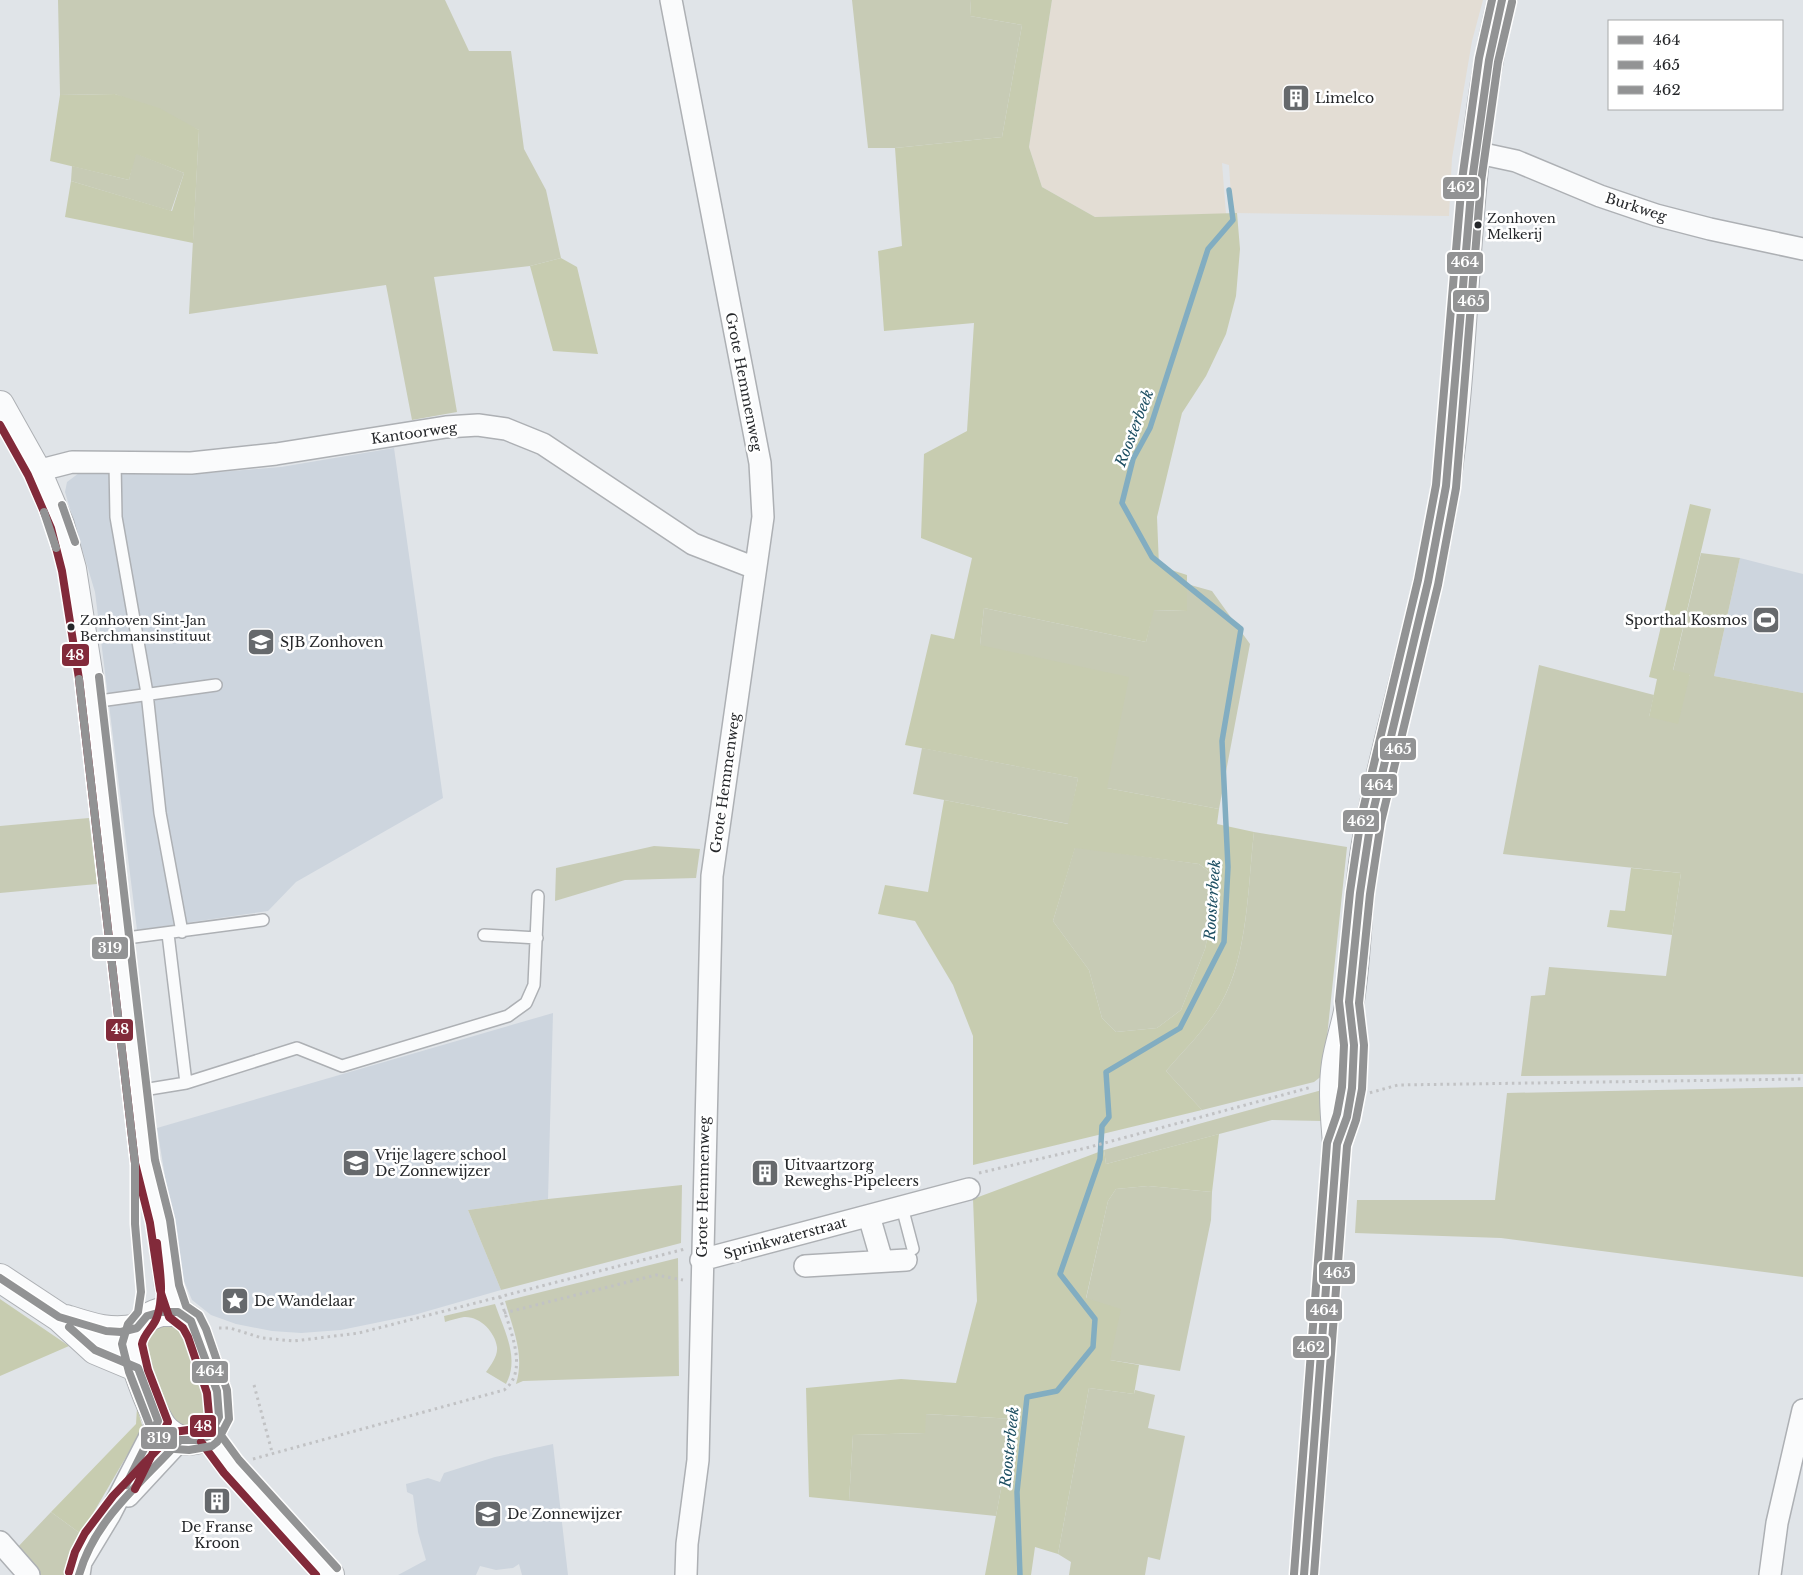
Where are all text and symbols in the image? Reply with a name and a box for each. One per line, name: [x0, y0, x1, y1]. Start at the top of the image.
legend: [1608, 20, 1783, 110]
text: 464: [1653, 30, 1680, 49]
text: 465: [1653, 55, 1680, 74]
text: 462: [1653, 80, 1681, 99]
building icon: Limelco: [1281, 83, 1311, 113]
place label: Limelco: [1315, 89, 1374, 107]
line badge: 462: [1442, 176, 1480, 200]
text: 462: [1447, 178, 1475, 196]
street label: Burkweg: [1603, 189, 1670, 226]
place label: Zonhoven Melkerij: [1487, 210, 1556, 243]
marker: Zonhoven Melkerij: [1473, 220, 1483, 230]
line badge: 464: [1446, 251, 1484, 275]
text: 464: [1451, 253, 1479, 271]
line badge: 465: [1452, 289, 1490, 313]
text: 465: [1457, 292, 1485, 310]
street label: Grote Hemmenweg: [722, 311, 766, 454]
water label: Roosterbeek: [1110, 387, 1157, 470]
street label: Kantoorweg: [370, 418, 459, 448]
sports icon: Sporthal Kosmos: [1751, 605, 1781, 635]
place label: Sporthal Kosmos: [1625, 611, 1747, 629]
place label: Zonhoven Sint-Jan Berchmansinstituut: [80, 612, 211, 645]
marker: Zonhoven Sint-Jan Berchmansinstituut: [66, 622, 76, 632]
school or university icon: SJB Zonhoven: [246, 627, 276, 657]
place label: SJB Zonhoven: [280, 633, 384, 651]
line badge: 48: [61, 643, 90, 667]
text: 48: [66, 646, 84, 664]
street label: Grote Hemmenweg: [706, 711, 744, 854]
line badge: 465: [1379, 737, 1417, 761]
text: 465: [1384, 740, 1412, 758]
line badge: 464: [1360, 773, 1398, 797]
text: 464: [1365, 776, 1393, 794]
line badge: 462: [1342, 809, 1380, 833]
text: 462: [1347, 812, 1375, 830]
water label: Roosterbeek: [1200, 859, 1224, 942]
line badge: 319: [91, 936, 129, 960]
text: 319: [98, 939, 122, 957]
line badge: 48: [105, 1018, 134, 1042]
text: 48: [111, 1020, 129, 1038]
street label: Grote Hemmenweg: [693, 1116, 713, 1258]
place label: Vrije lagere school De Zonnewijzer: [374, 1146, 507, 1180]
school or university icon: Vrije lagere school De Zonnewijzer: [341, 1148, 371, 1178]
place label: Uitvaartzorg Reweghs-Pipeleers: [784, 1156, 919, 1190]
building icon: Uitvaartzorg Reweghs-Pipeleers: [750, 1158, 780, 1188]
street label: Sprinkwaterstraat: [721, 1213, 849, 1263]
line badge: 465: [1318, 1261, 1356, 1285]
text: 465: [1323, 1264, 1351, 1282]
place icon: De Wandelaar: [220, 1286, 250, 1316]
place label: De Wandelaar: [254, 1292, 355, 1310]
line badge: 464: [1305, 1298, 1343, 1322]
text: 464: [1310, 1301, 1338, 1319]
line badge: 462: [1292, 1335, 1330, 1359]
text: 462: [1297, 1338, 1325, 1356]
line badge: 464: [191, 1360, 229, 1384]
text: 464: [196, 1362, 224, 1380]
water label: Roosterbeek: [995, 1406, 1023, 1489]
line badge: 48: [189, 1414, 217, 1438]
text: 48: [194, 1417, 212, 1435]
line badge: 319: [140, 1426, 178, 1450]
text: 319: [147, 1429, 171, 1447]
building icon: De Franse Kroon: [202, 1486, 232, 1516]
school or university icon: De Zonnewijzer: [473, 1499, 503, 1529]
place label: De Zonnewijzer: [507, 1505, 622, 1523]
place label: De Franse Kroon: [181, 1518, 253, 1552]

